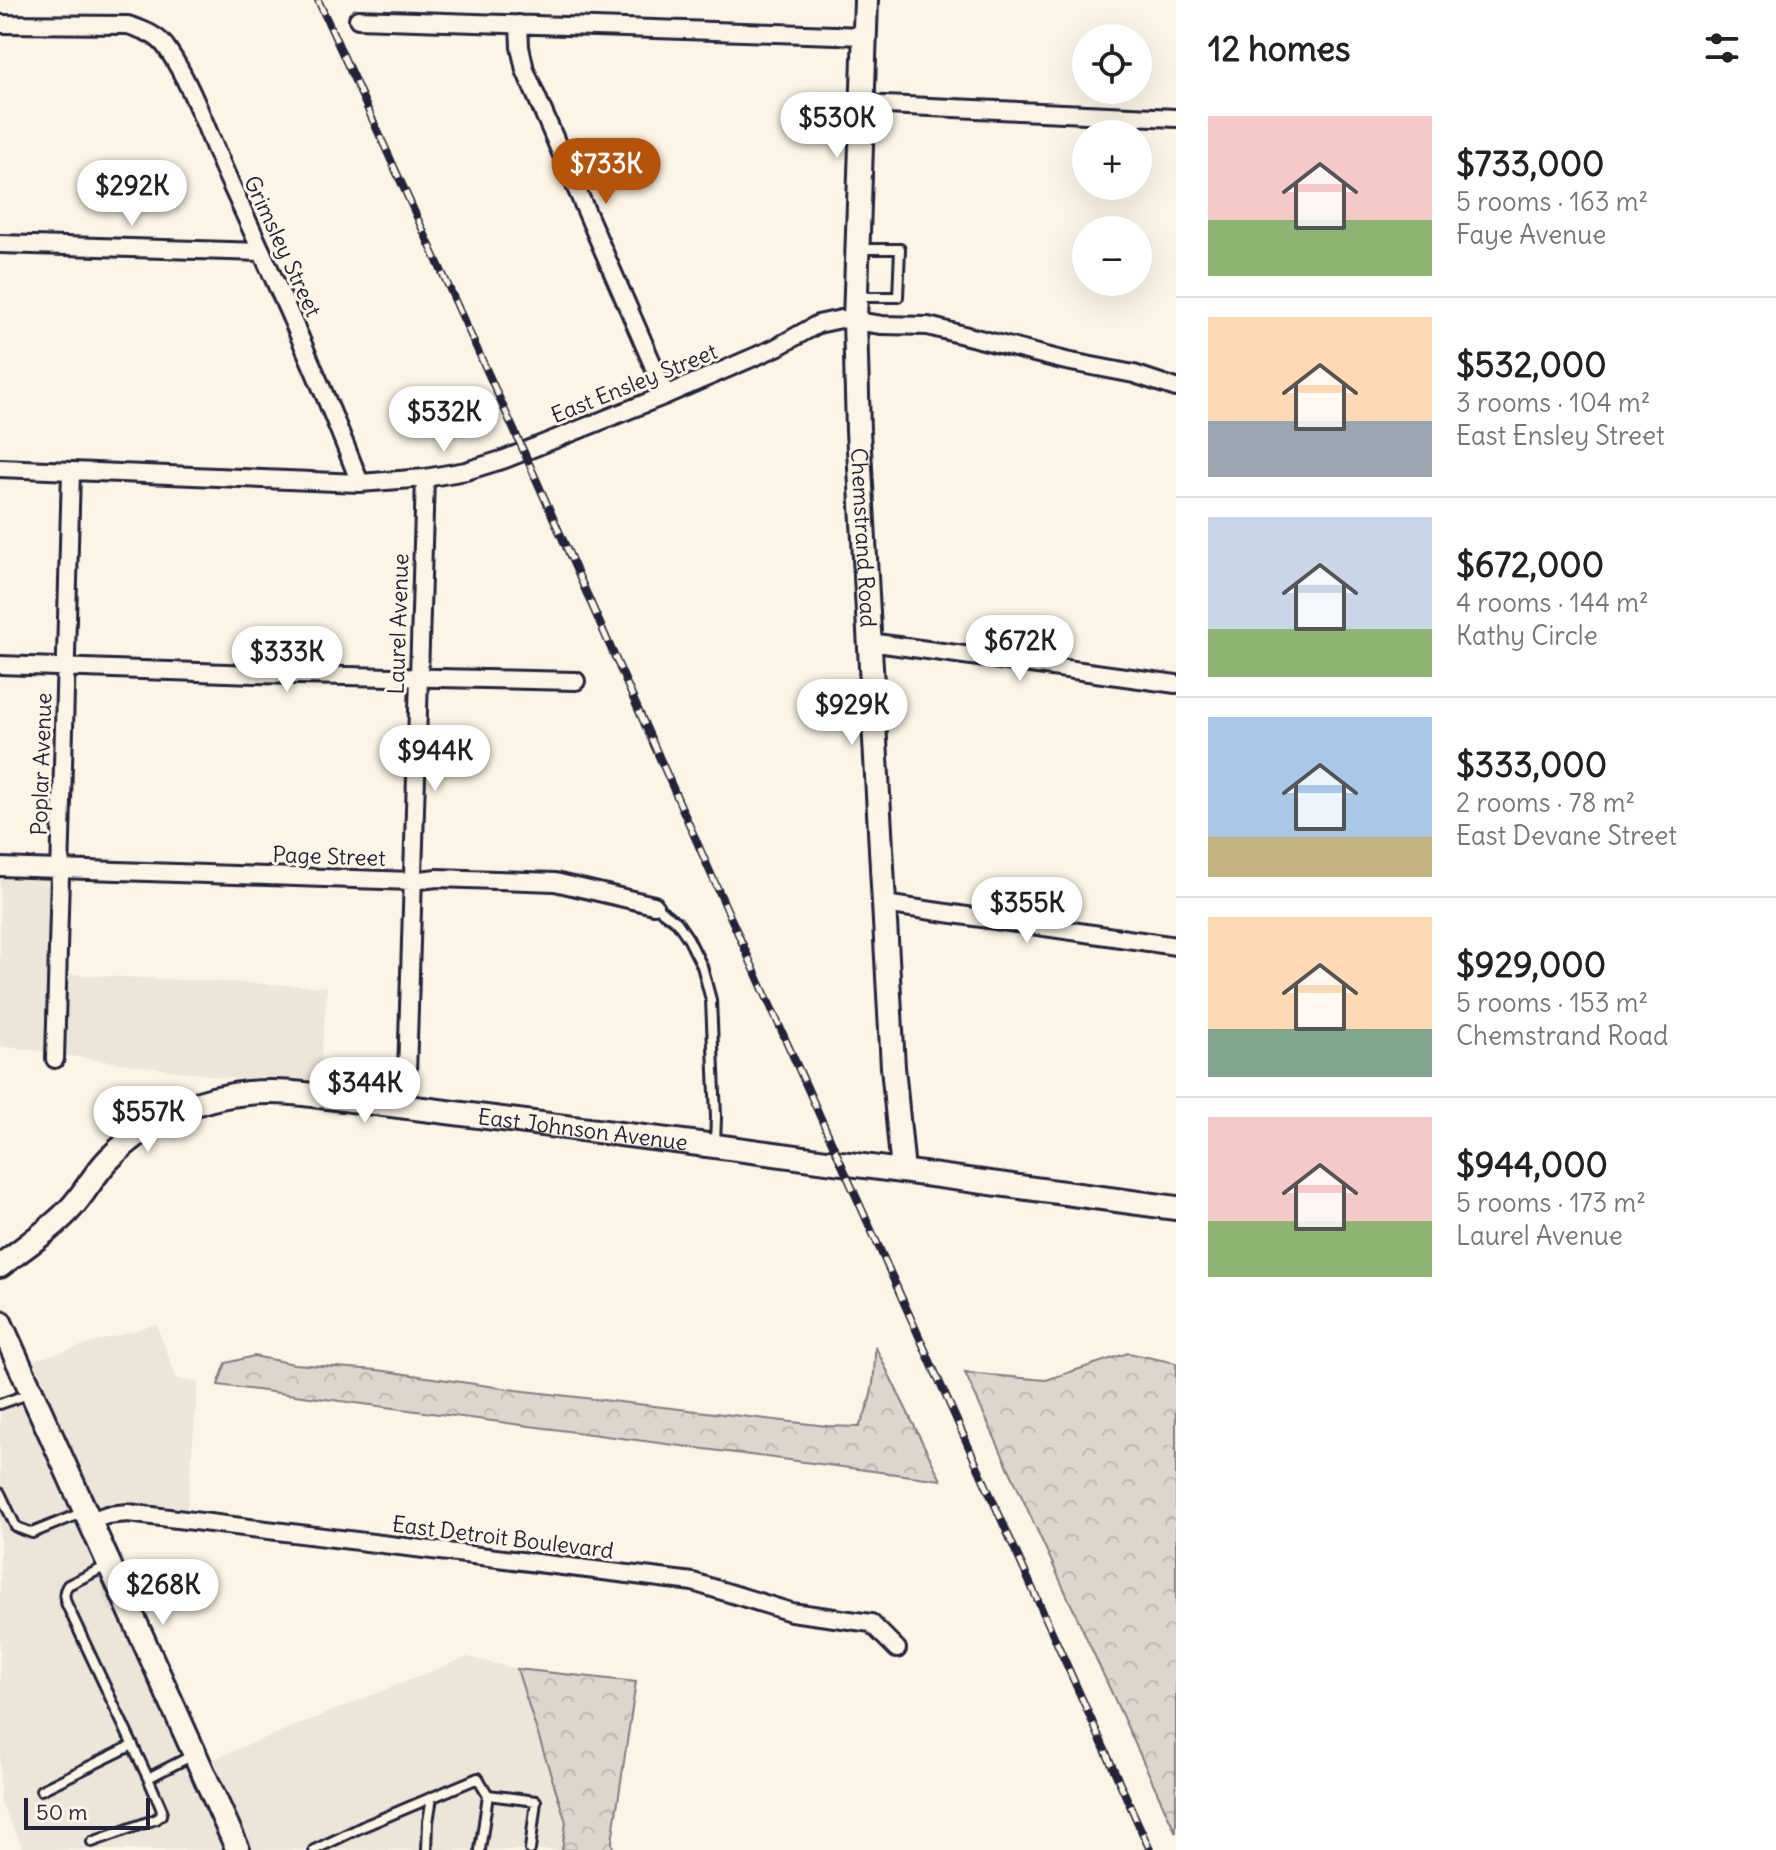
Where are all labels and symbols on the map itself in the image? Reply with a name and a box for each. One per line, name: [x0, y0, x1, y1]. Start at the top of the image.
pin: $530K: [781, 92, 893, 160]
pin: $733K: [550, 138, 662, 206]
pin: $292K: [76, 160, 188, 228]
street label: Grimsley Street: [238, 171, 328, 321]
street label: East Ensley Street: [547, 337, 721, 429]
pin: $532K: [388, 386, 500, 454]
street label: Chemstrand Road: [845, 447, 883, 628]
street label: Laurel Avenue: [382, 553, 414, 695]
pin: $672K: [964, 615, 1076, 683]
pin: $333K: [231, 626, 343, 694]
pin: $929K: [796, 679, 908, 747]
street label: Poplar Avenue: [25, 692, 57, 836]
pin: $944K: [379, 725, 491, 793]
street label: Page Street: [272, 840, 386, 872]
pin: $355K: [971, 877, 1083, 945]
pin: $344K: [309, 1057, 421, 1125]
pin: $557K: [92, 1086, 204, 1154]
street label: East Johnson Avenue: [476, 1102, 689, 1156]
street label: East Detroit Boulevard: [391, 1510, 615, 1564]
pin: $268K: [107, 1559, 219, 1627]
scale bar: [24, 1794, 150, 1830]

